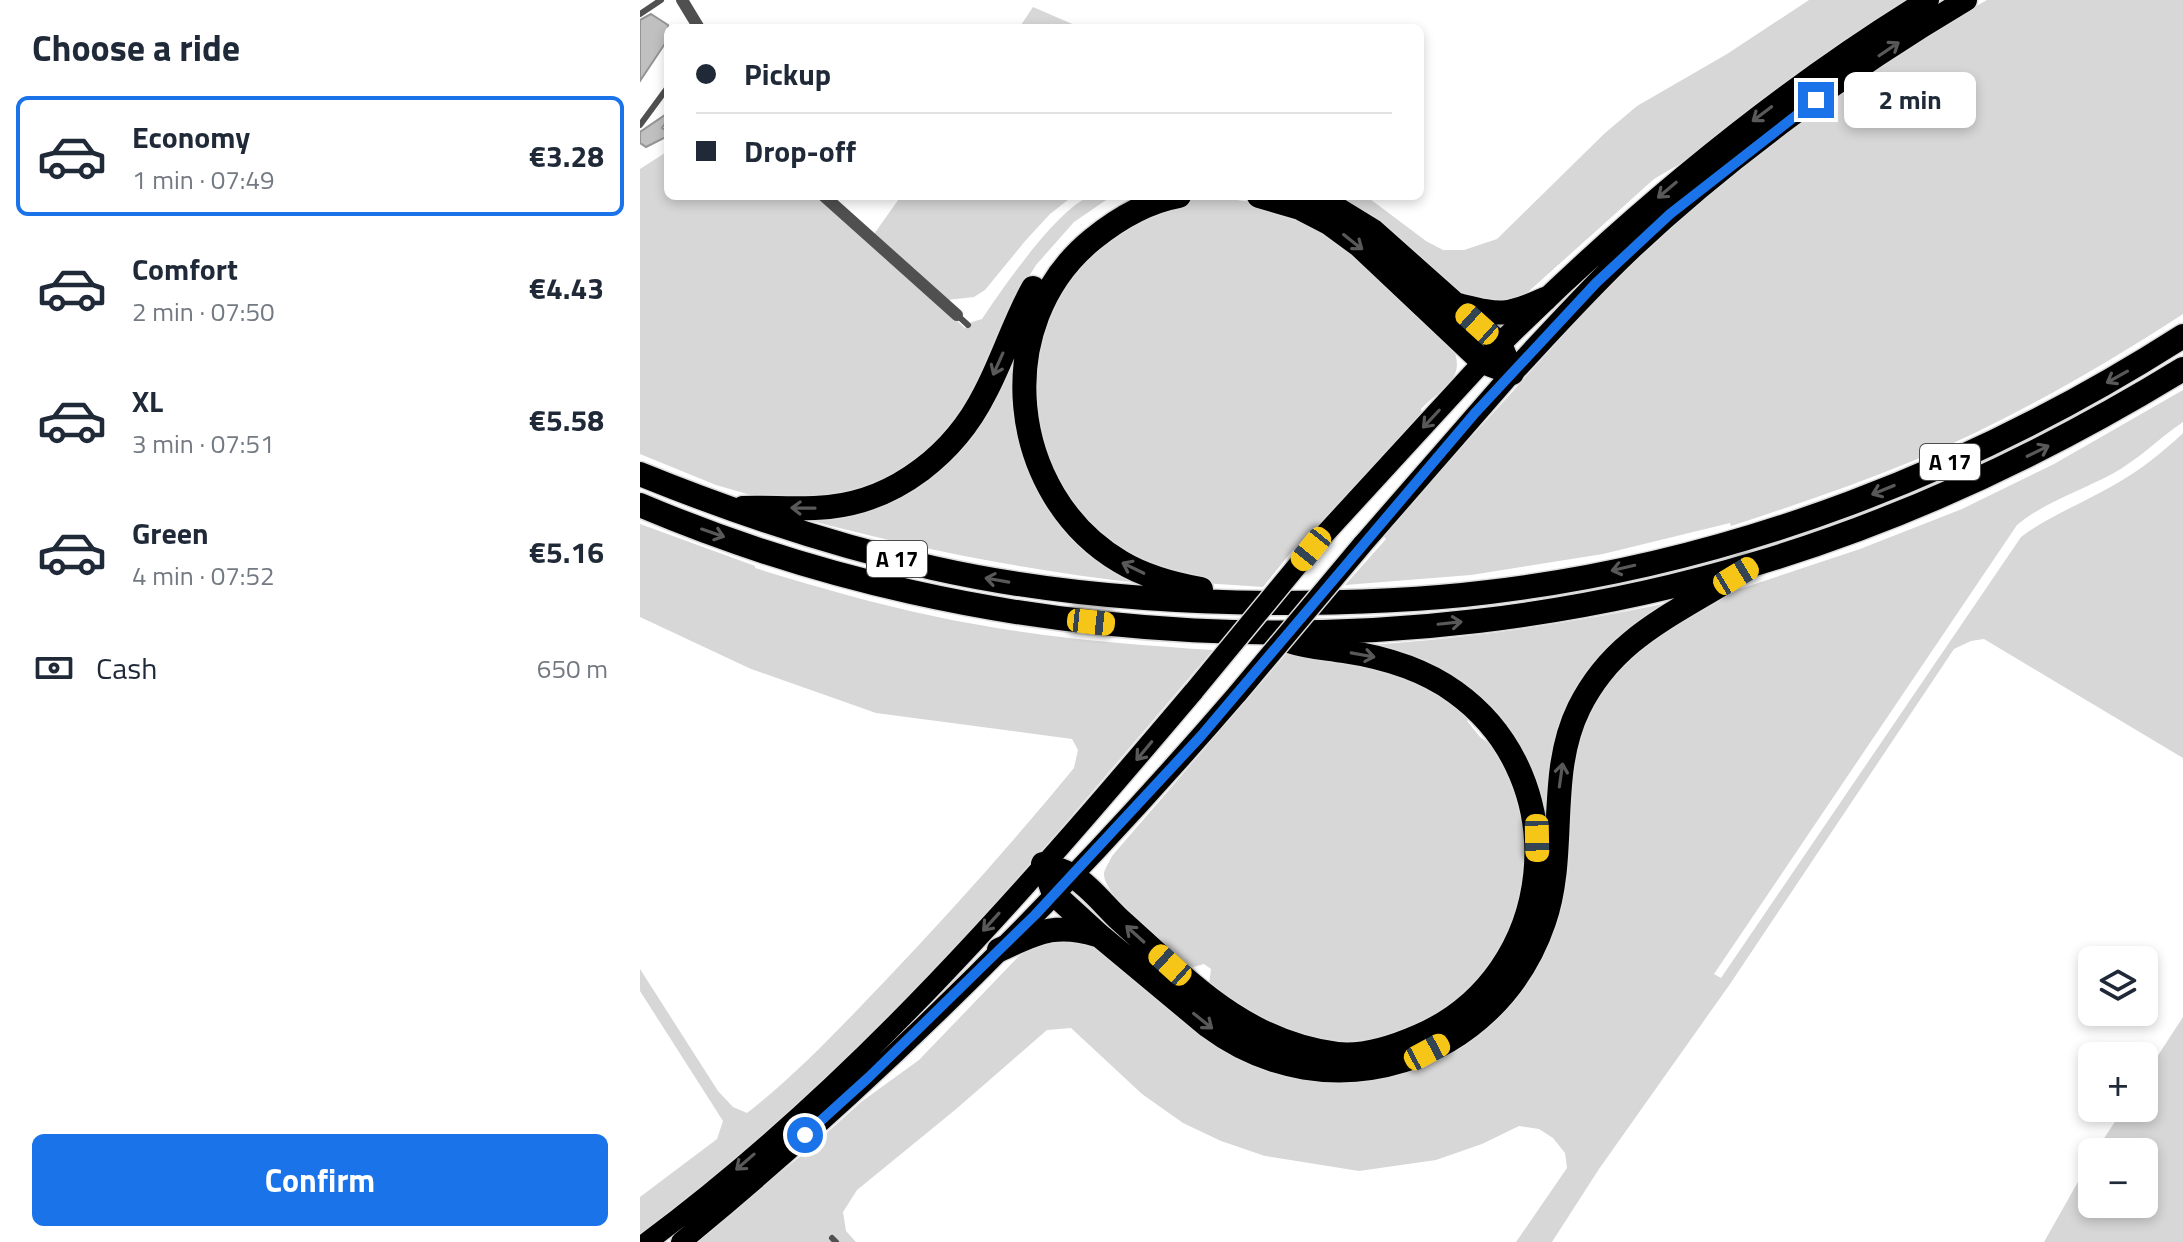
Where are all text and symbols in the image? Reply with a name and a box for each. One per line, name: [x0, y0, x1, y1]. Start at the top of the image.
text: Choose a ride: [32, 20, 240, 75]
one-way arrow: [1877, 41, 1900, 57]
text: Pickup: [744, 51, 831, 97]
callout: 2 min: [1844, 72, 1976, 128]
text: 2 min: [1878, 80, 1942, 119]
route end: [1798, 82, 1834, 118]
one-way arrow: [1752, 105, 1773, 122]
text: Economy: [132, 114, 250, 160]
icon: car: [36, 120, 108, 192]
text: Drop-off: [744, 128, 856, 174]
text: €3.28: [529, 133, 604, 179]
text: 1 min · 07:49: [132, 160, 275, 199]
one-way arrow: [1657, 181, 1677, 199]
one-way arrow: [1342, 233, 1363, 250]
text: Comfort: [132, 246, 238, 292]
icon: car: [36, 252, 108, 324]
text: €4.43: [529, 265, 604, 311]
text: 2 min · 07:50: [132, 292, 275, 331]
car: [1451, 299, 1503, 349]
one-way arrow: [990, 351, 1005, 376]
one-way arrow: [2106, 369, 2129, 385]
text: XL: [132, 378, 163, 424]
icon: car: [36, 384, 108, 456]
text: €5.58: [529, 397, 604, 443]
one-way arrow: [1421, 409, 1440, 429]
text: 3 min · 07:51: [132, 424, 275, 463]
one-way arrow: [2026, 443, 2050, 459]
road number: A 17: [1920, 444, 1980, 480]
one-way arrow: [1871, 484, 1896, 499]
one-way arrow: [790, 500, 817, 515]
text: Green: [132, 510, 209, 556]
icon: car: [36, 516, 108, 588]
car: [1287, 523, 1335, 575]
one-way arrow: [700, 526, 725, 541]
text: €5.16: [529, 529, 604, 575]
road number: A 17: [867, 541, 927, 577]
car: [1709, 553, 1763, 599]
text: 4 min · 07:52: [132, 556, 275, 595]
one-way arrow: [1122, 560, 1146, 575]
one-way arrow: [1611, 562, 1637, 577]
one-way arrow: [985, 571, 1011, 586]
car: [1066, 608, 1116, 636]
one-way arrow: [1437, 616, 1463, 631]
text: Cash: [96, 645, 157, 691]
icon: cash: [32, 646, 76, 690]
one-way arrow: [1350, 648, 1376, 663]
text: 650 m: [537, 649, 608, 688]
one-way arrow: [1135, 740, 1153, 760]
one-way arrow: [1554, 762, 1569, 788]
car: [1525, 814, 1549, 862]
one-way arrow: [982, 911, 1001, 932]
one-way arrow: [1125, 924, 1145, 943]
car: [1144, 940, 1196, 990]
map controls: [2078, 946, 2158, 1218]
button: layers: [2078, 946, 2158, 1026]
one-way arrow: [1192, 1012, 1213, 1030]
car: [1400, 1030, 1454, 1074]
button: +: [2078, 1042, 2158, 1122]
route start: [787, 1117, 823, 1153]
button: Confirm: [32, 1134, 608, 1226]
button: −: [2078, 1138, 2158, 1218]
one-way arrow: [735, 1153, 756, 1171]

